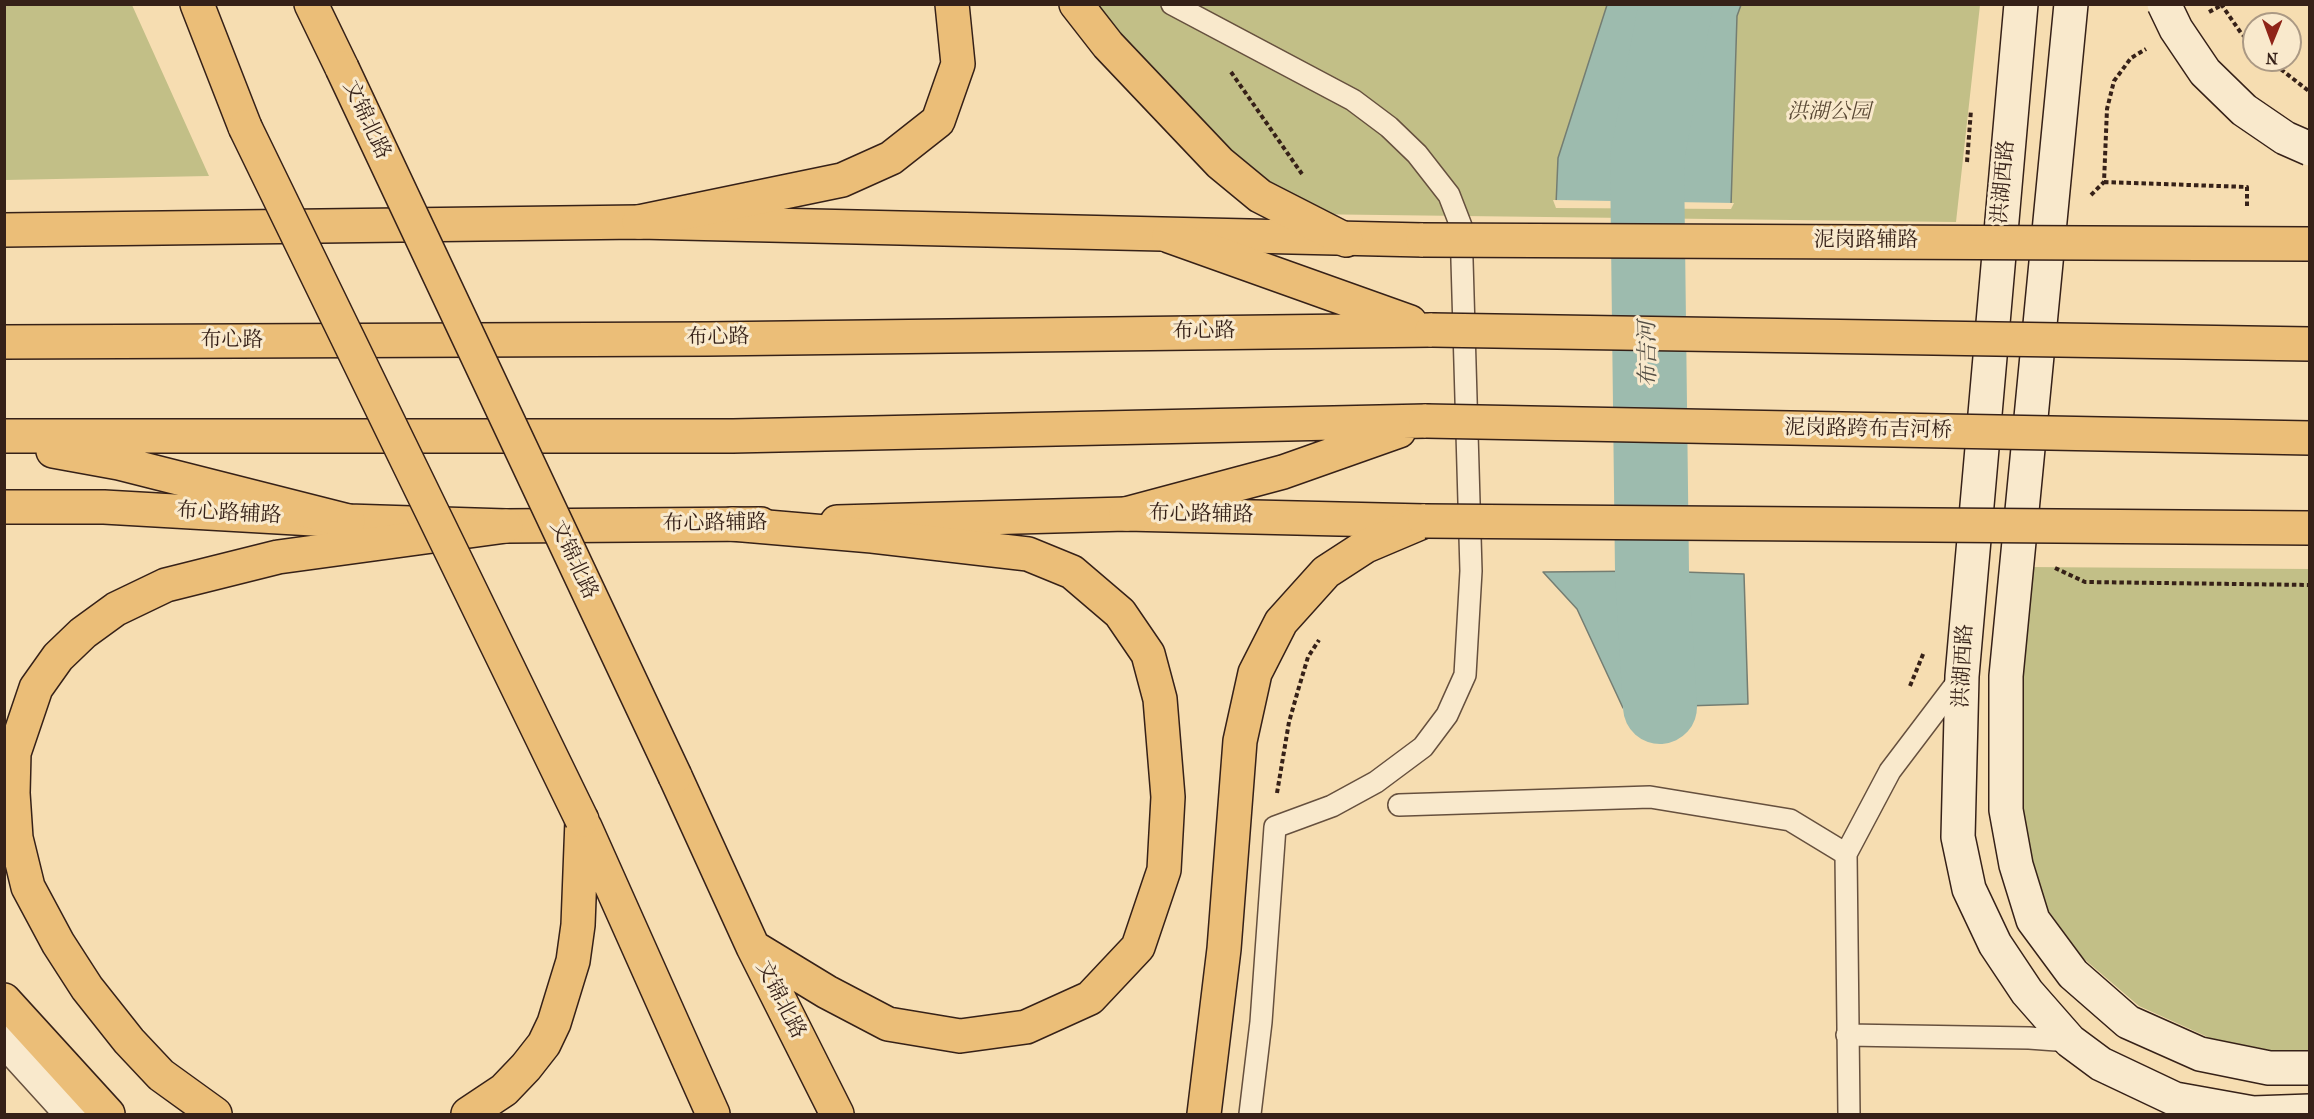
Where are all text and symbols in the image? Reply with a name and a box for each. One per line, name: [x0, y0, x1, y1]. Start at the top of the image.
north arrow: [2242, 12, 2302, 72]
text: N: [2265, 49, 2278, 68]
street label: 文锦北路: [337, 77, 395, 163]
park label: 洪湖公园: [1787, 100, 1871, 126]
street label: 洪湖西路: [1988, 139, 2020, 225]
street label: 泥岗路辅路: [1814, 228, 1918, 254]
street label: 布心路: [1172, 319, 1236, 345]
water label: 布吉河: [1635, 321, 1663, 387]
street label: 布心路: [686, 325, 750, 351]
street label: 布心路: [201, 328, 263, 354]
street label: 泥岗路跨布吉河桥: [1784, 416, 1952, 444]
street label: 布心路辅路: [176, 499, 282, 529]
street label: 布心路辅路: [1148, 501, 1254, 529]
street label: 布心路辅路: [662, 510, 768, 538]
street label: 文锦北路: [544, 517, 602, 603]
street label: 洪湖西路: [1949, 623, 1979, 709]
street label: 文锦北路: [750, 957, 810, 1043]

